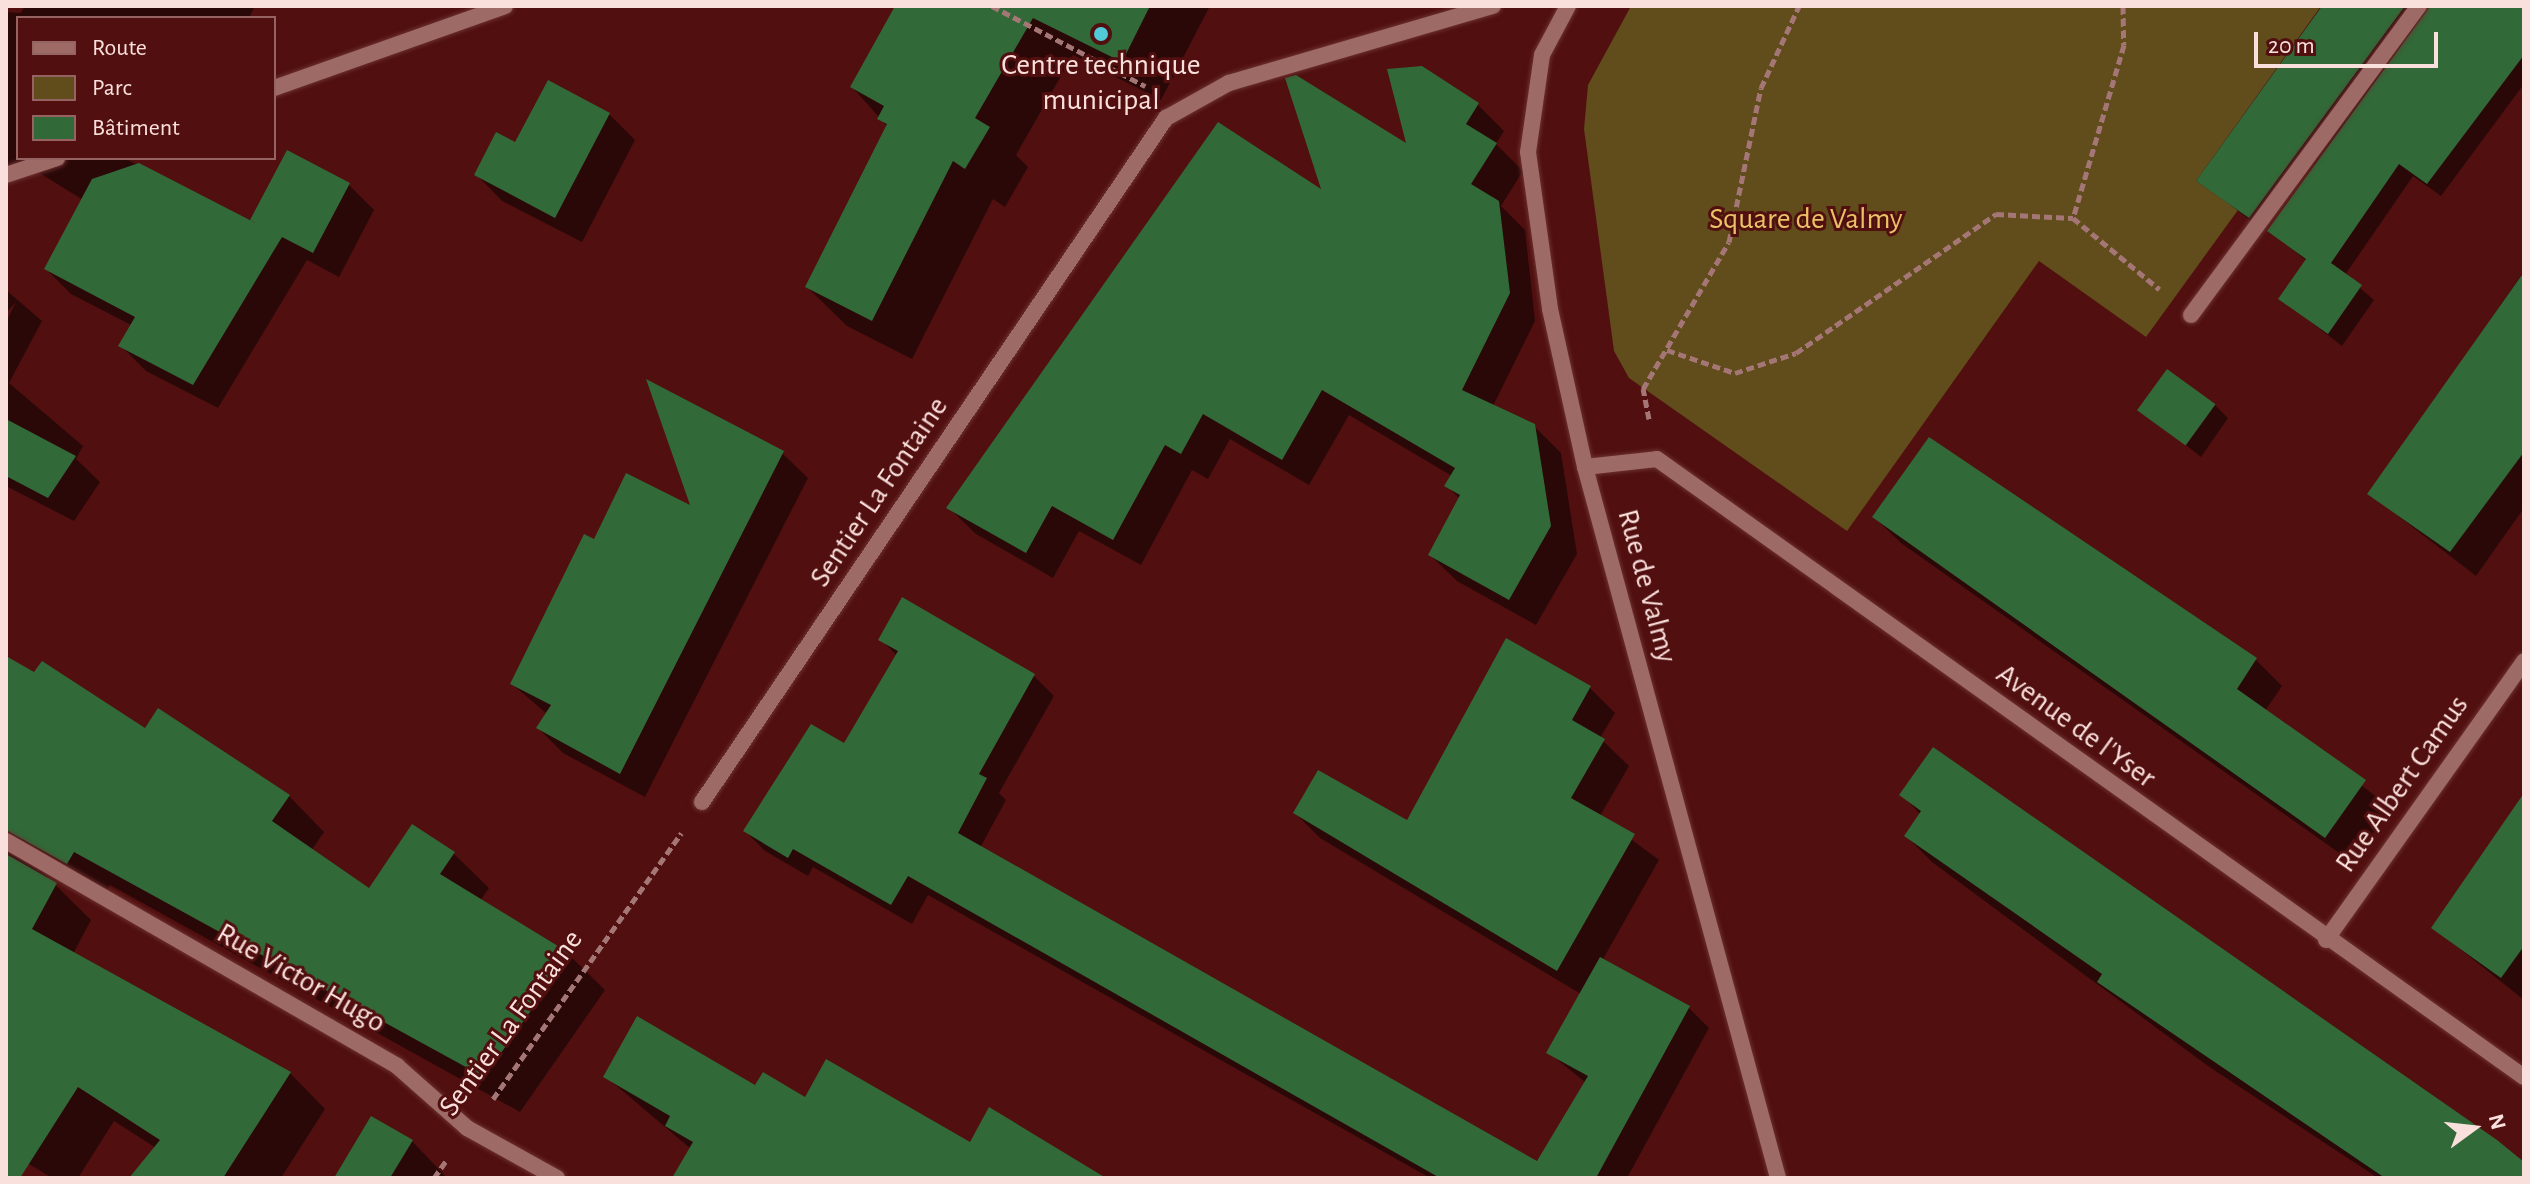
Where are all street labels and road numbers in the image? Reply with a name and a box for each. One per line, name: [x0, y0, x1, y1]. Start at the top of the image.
street label: Sentier La Fontaine: [802, 390, 956, 594]
street label: Rue de Valmy: [1609, 505, 1685, 667]
street label: Avenue de l'Yser: [1989, 656, 2163, 796]
street label: Rue Albert Camus: [2328, 689, 2476, 879]
street label: Rue Victor Hugo: [210, 915, 392, 1041]
street label: Sentier La Fontaine: [431, 923, 591, 1123]

